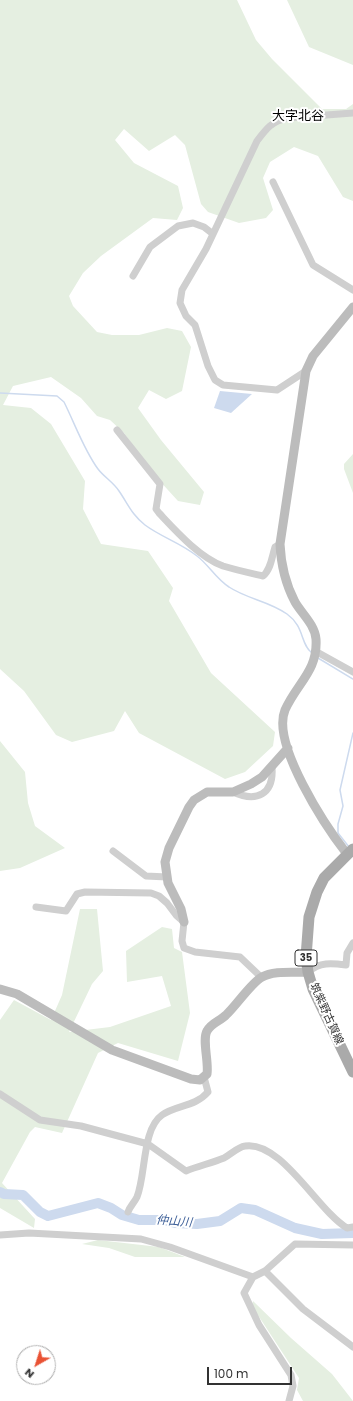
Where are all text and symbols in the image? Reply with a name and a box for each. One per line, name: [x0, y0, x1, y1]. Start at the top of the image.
district label: 大字北谷: [272, 109, 324, 125]
road number: 35: [295, 950, 317, 966]
street label: 筑紫野古賀線: [307, 981, 345, 1047]
water label: 仲山川: [155, 1213, 193, 1231]
north arrow: [16, 1345, 56, 1385]
scale bar: [209, 1359, 294, 1385]
text: N: [21, 1365, 37, 1382]
text: 100 m: [214, 1365, 248, 1382]

